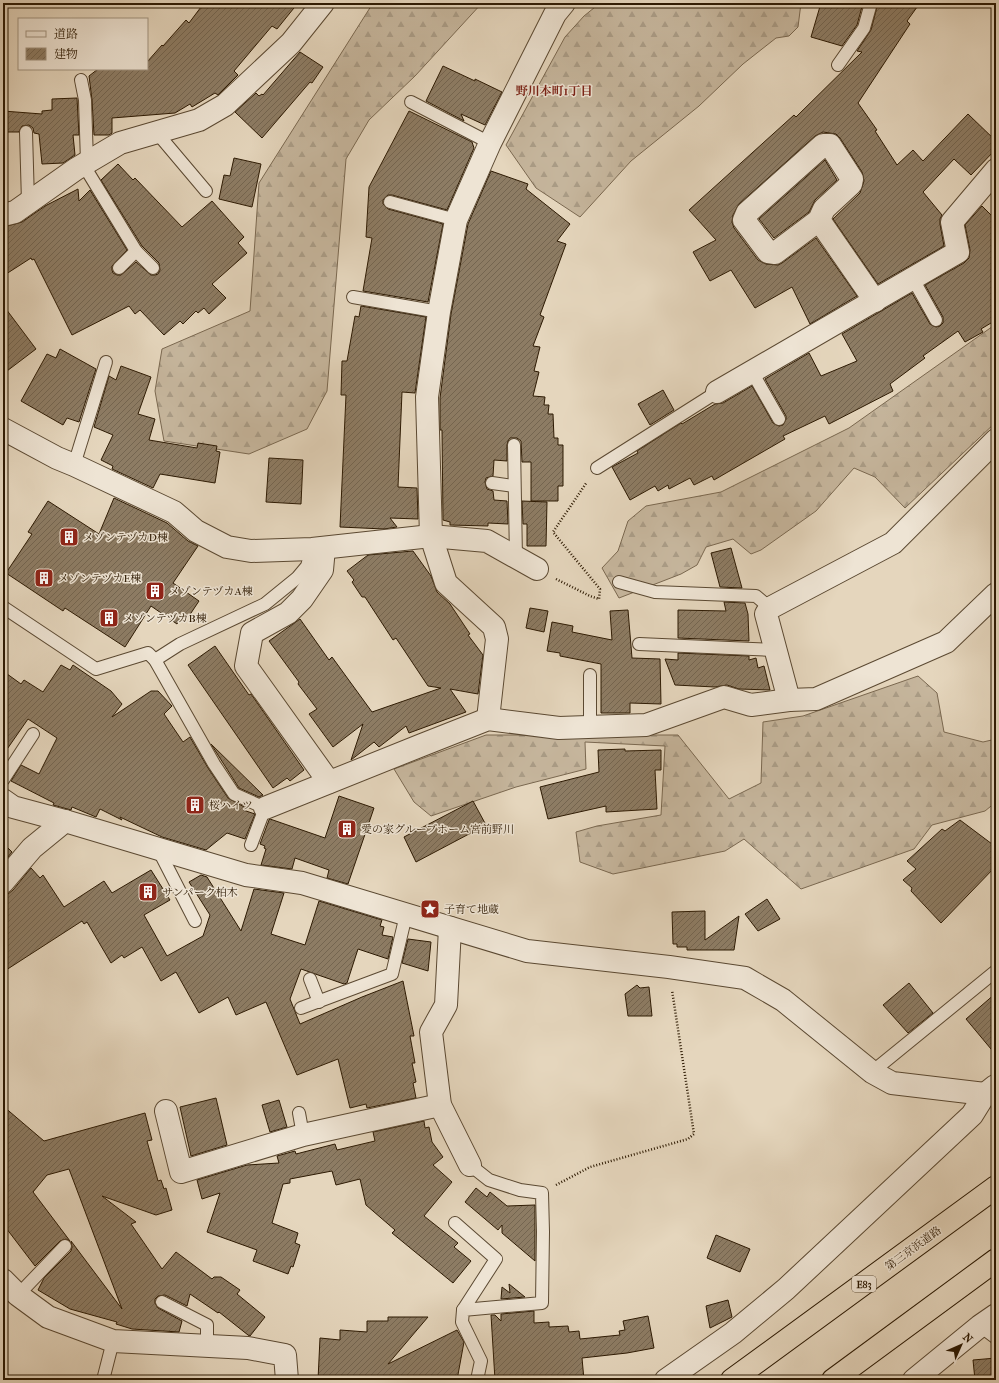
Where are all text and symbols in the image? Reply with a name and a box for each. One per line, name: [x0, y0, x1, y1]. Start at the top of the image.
legend: [18, 18, 148, 70]
text: 道路: [54, 27, 78, 41]
text: 建物: [54, 47, 78, 61]
district label: 野川本町1丁目: [516, 84, 592, 98]
building icon: メゾンテヅカD棟: [58, 526, 80, 548]
place label: メゾンテヅカD棟: [83, 531, 168, 544]
building icon: メゾンテヅカE棟: [33, 567, 55, 589]
place label: メゾンテヅカE棟: [58, 572, 141, 585]
building icon: メゾンテヅカA棟: [144, 580, 166, 602]
place label: メゾンテヅカA棟: [169, 585, 253, 598]
building icon: メゾンテヅカB棟: [98, 607, 120, 629]
place label: メゾンテヅカB棟: [123, 612, 207, 625]
building icon: 桜ハイツ: [184, 794, 206, 816]
place label: 桜ハイツ: [209, 799, 253, 812]
building icon: 愛の家グループホーム宮前野川: [336, 818, 358, 840]
place label: 愛の家グループホーム宮前野川: [361, 823, 514, 836]
building icon: サンパーク柏木: [137, 881, 159, 903]
place label: サンパーク柏木: [162, 886, 238, 899]
place icon: 子育て地蔵: [419, 898, 441, 920]
place label: 子育て地蔵: [444, 903, 499, 916]
street label: 第三京浜道路: [883, 1224, 944, 1273]
road number: E83: [852, 1276, 876, 1292]
north arrow: [941, 1325, 981, 1365]
text: N: [960, 1331, 976, 1346]

